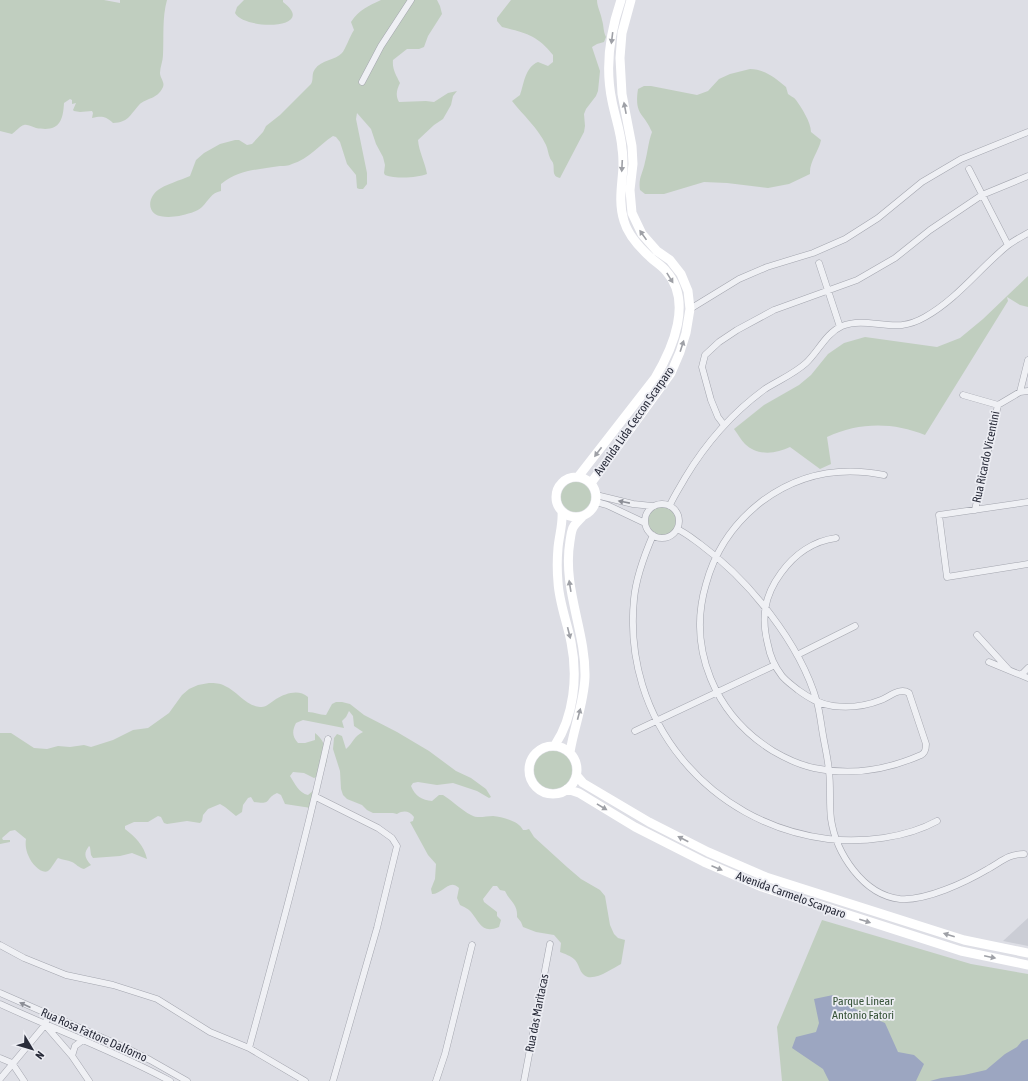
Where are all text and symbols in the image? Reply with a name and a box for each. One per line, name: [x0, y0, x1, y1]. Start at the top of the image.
one-way arrow: [608, 32, 615, 44]
one-way arrow: [621, 102, 627, 114]
one-way arrow: [619, 160, 626, 172]
one-way arrow: [639, 229, 647, 240]
one-way arrow: [667, 272, 674, 284]
one-way arrow: [679, 340, 685, 352]
street label: Avenida Lida Ceccon Scarparo: [591, 364, 677, 478]
street label: Rua Ricardo Vicentini: [969, 410, 1003, 504]
one-way arrow: [594, 446, 602, 457]
one-way arrow: [618, 499, 630, 505]
one-way arrow: [567, 580, 573, 593]
one-way arrow: [566, 627, 572, 639]
one-way arrow: [577, 708, 583, 721]
one-way arrow: [596, 804, 608, 811]
one-way arrow: [677, 836, 688, 842]
one-way arrow: [711, 865, 722, 871]
street label: Avenida Carmelo Scarparo: [734, 869, 848, 921]
one-way arrow: [860, 918, 872, 924]
one-way arrow: [943, 932, 955, 938]
one-way arrow: [984, 955, 996, 961]
street label: Rua das Maritacas: [523, 973, 551, 1053]
park label: Parque Linear Antonio Fatori: [832, 994, 894, 1022]
one-way arrow: [19, 1001, 31, 1007]
street label: Rua Rosa Fattore Dalforno: [39, 1005, 150, 1065]
north arrow: [12, 1029, 52, 1069]
text: N: [33, 1049, 47, 1061]

